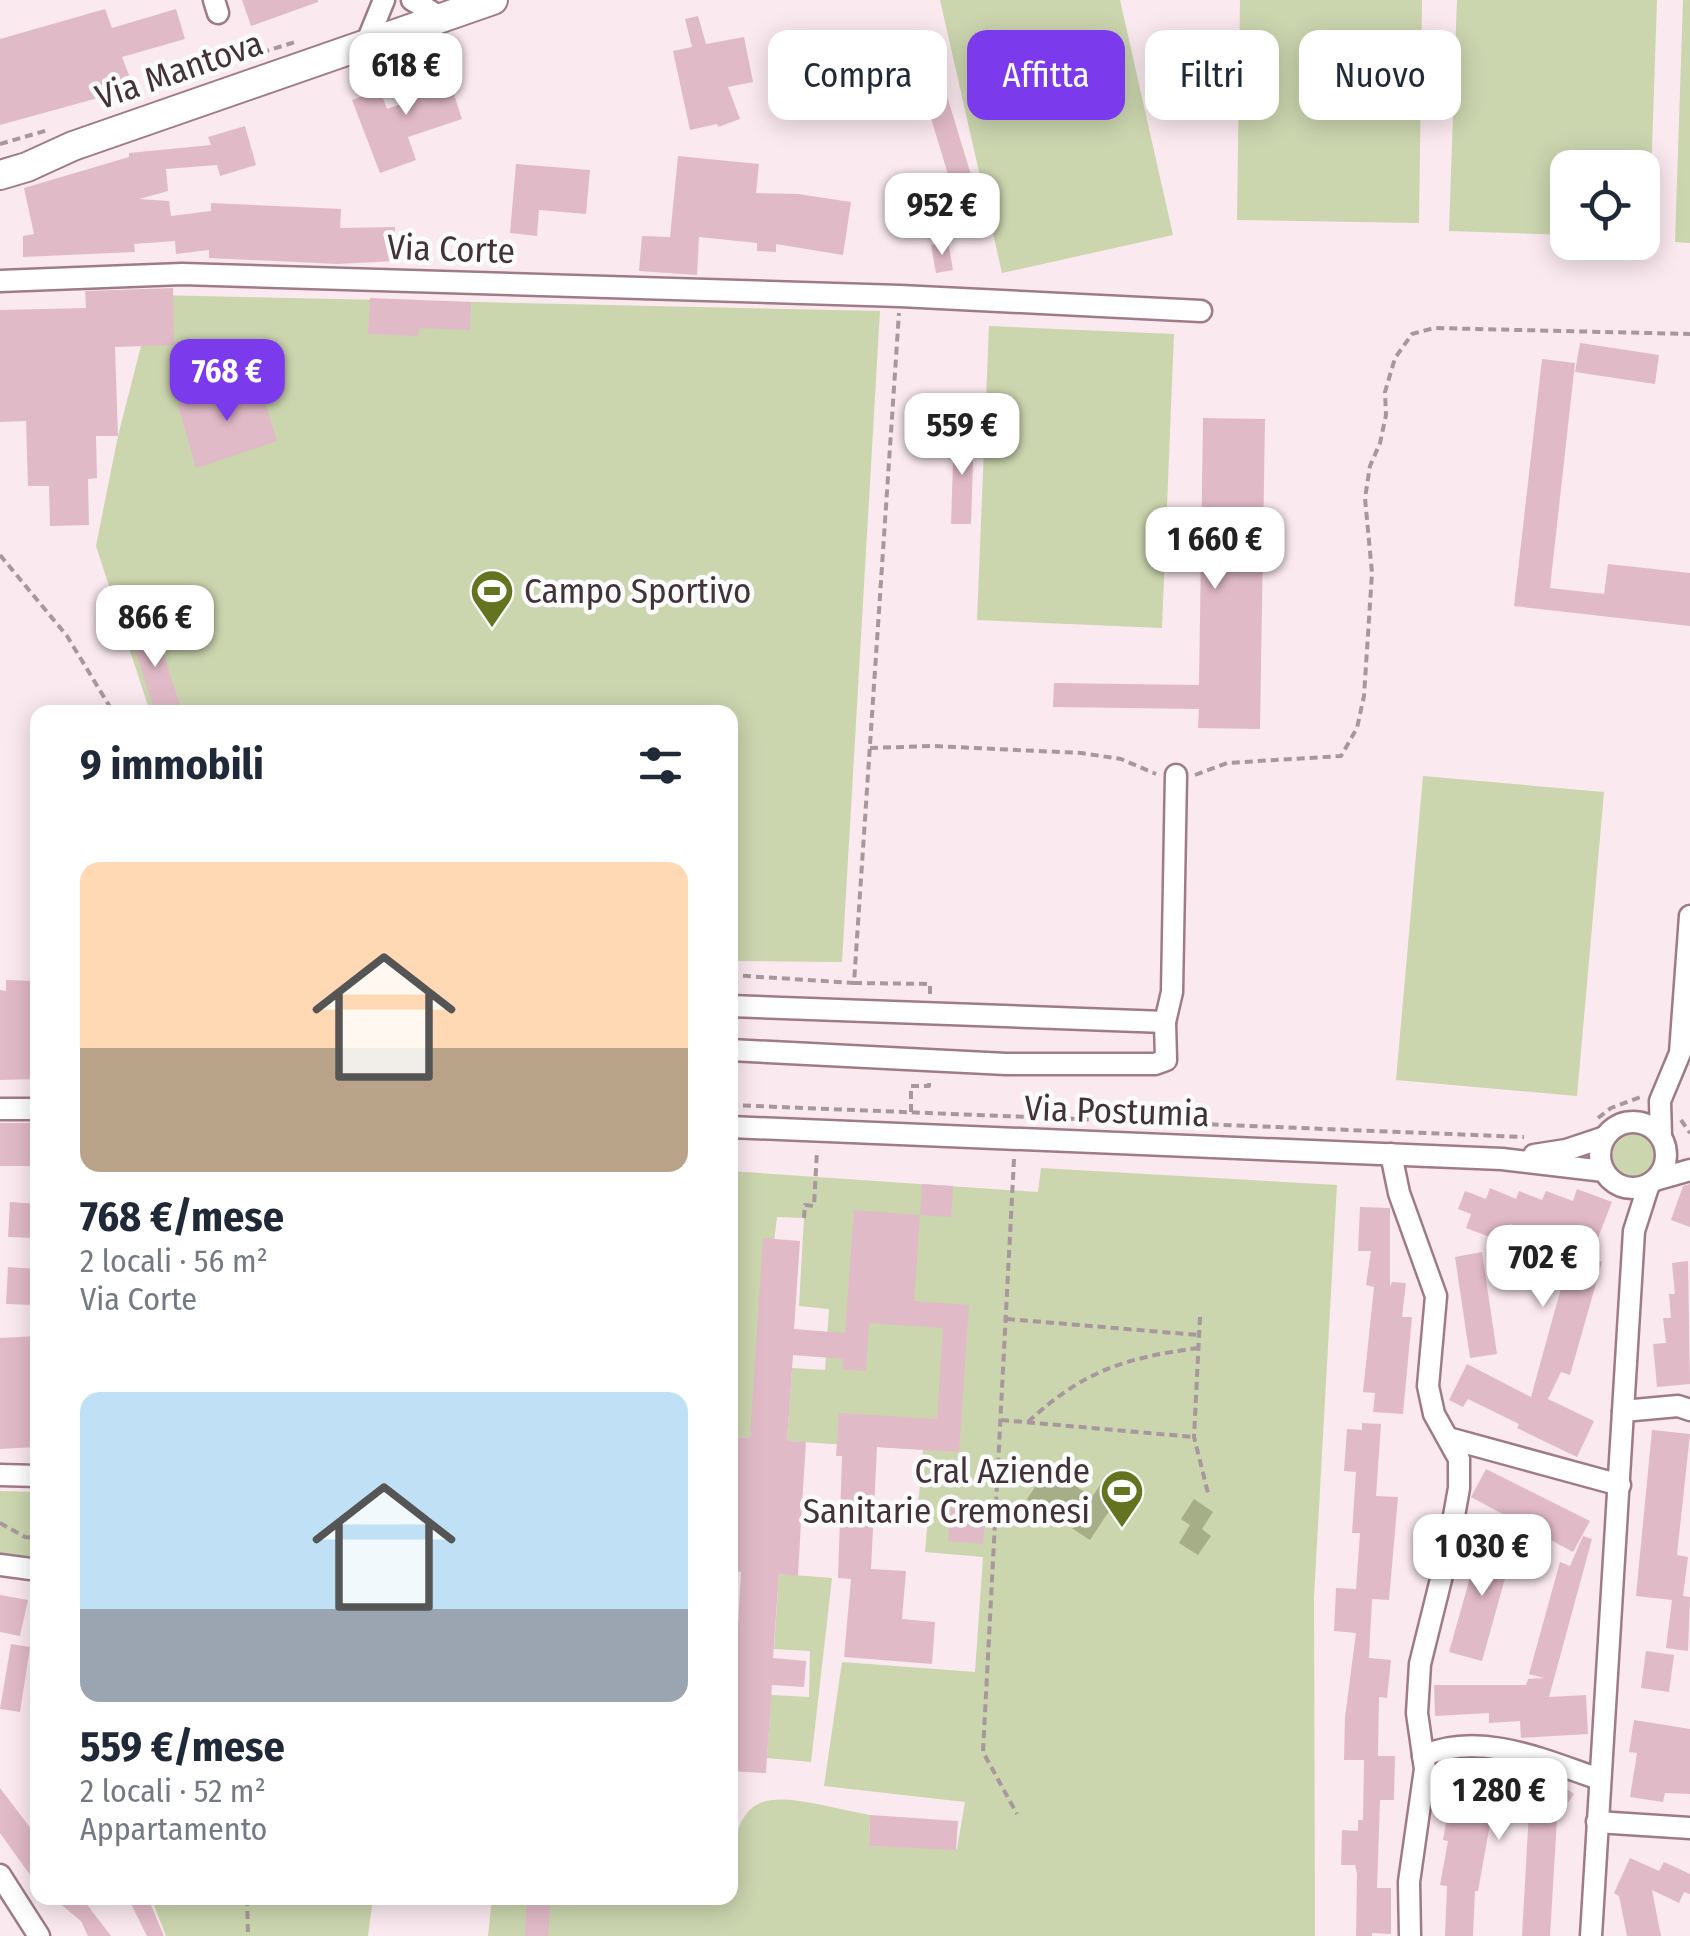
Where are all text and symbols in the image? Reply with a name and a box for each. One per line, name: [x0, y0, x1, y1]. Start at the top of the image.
street label: Via Mantova: [90, 22, 268, 118]
chip: Compra: [768, 30, 947, 120]
chip: Affitta: [967, 30, 1125, 120]
chip: Filtri: [1145, 30, 1279, 120]
chip: Nuovo: [1299, 30, 1461, 120]
pin: 618 €: [336, 33, 476, 118]
text: 618 €: [371, 46, 441, 84]
map controls: [1550, 150, 1660, 260]
button: locate: [1550, 150, 1660, 260]
pin: 952 €: [872, 173, 1012, 258]
text: 952 €: [907, 186, 977, 224]
street label: Via Corte: [386, 226, 516, 272]
pin: 768 €: [157, 339, 297, 424]
text: 768 €: [192, 352, 262, 390]
pin: 559 €: [892, 393, 1032, 478]
text: 559 €: [926, 406, 998, 444]
pin: 1 660 €: [1123, 507, 1307, 592]
text: 1 660 €: [1168, 520, 1262, 558]
sports icon: Campo Sportivo: [469, 568, 515, 629]
place label: Campo Sportivo: [524, 570, 751, 612]
pin: 866 €: [85, 585, 225, 670]
text: 866 €: [118, 598, 192, 636]
icon: filters: [633, 738, 688, 793]
text: 9 immobili: [80, 740, 264, 790]
icon: home: [294, 927, 474, 1107]
street label: Via Postumia: [1024, 1087, 1210, 1135]
text: 768 €/mese: [80, 1192, 284, 1242]
pin: 702 €: [1473, 1225, 1613, 1310]
text: 702 €: [1508, 1238, 1578, 1276]
text: 2 locali · 56 m²: [80, 1242, 268, 1280]
text: Via Corte: [80, 1280, 197, 1318]
place label: Cral Aziende Sanitarie Cremonesi: [803, 1450, 1090, 1532]
icon: home: [294, 1457, 474, 1637]
sports icon: Cral Aziende Sanitarie Cremonesi: [1099, 1468, 1145, 1529]
pin: 1 030 €: [1390, 1514, 1574, 1599]
text: 1 030 €: [1435, 1527, 1529, 1565]
text: 559 €/mese: [80, 1722, 285, 1772]
pin: 1 280 €: [1407, 1758, 1591, 1843]
text: 1 280 €: [1452, 1771, 1546, 1809]
text: 2 locali · 52 m²: [80, 1772, 266, 1810]
text: Appartamento: [80, 1810, 267, 1848]

